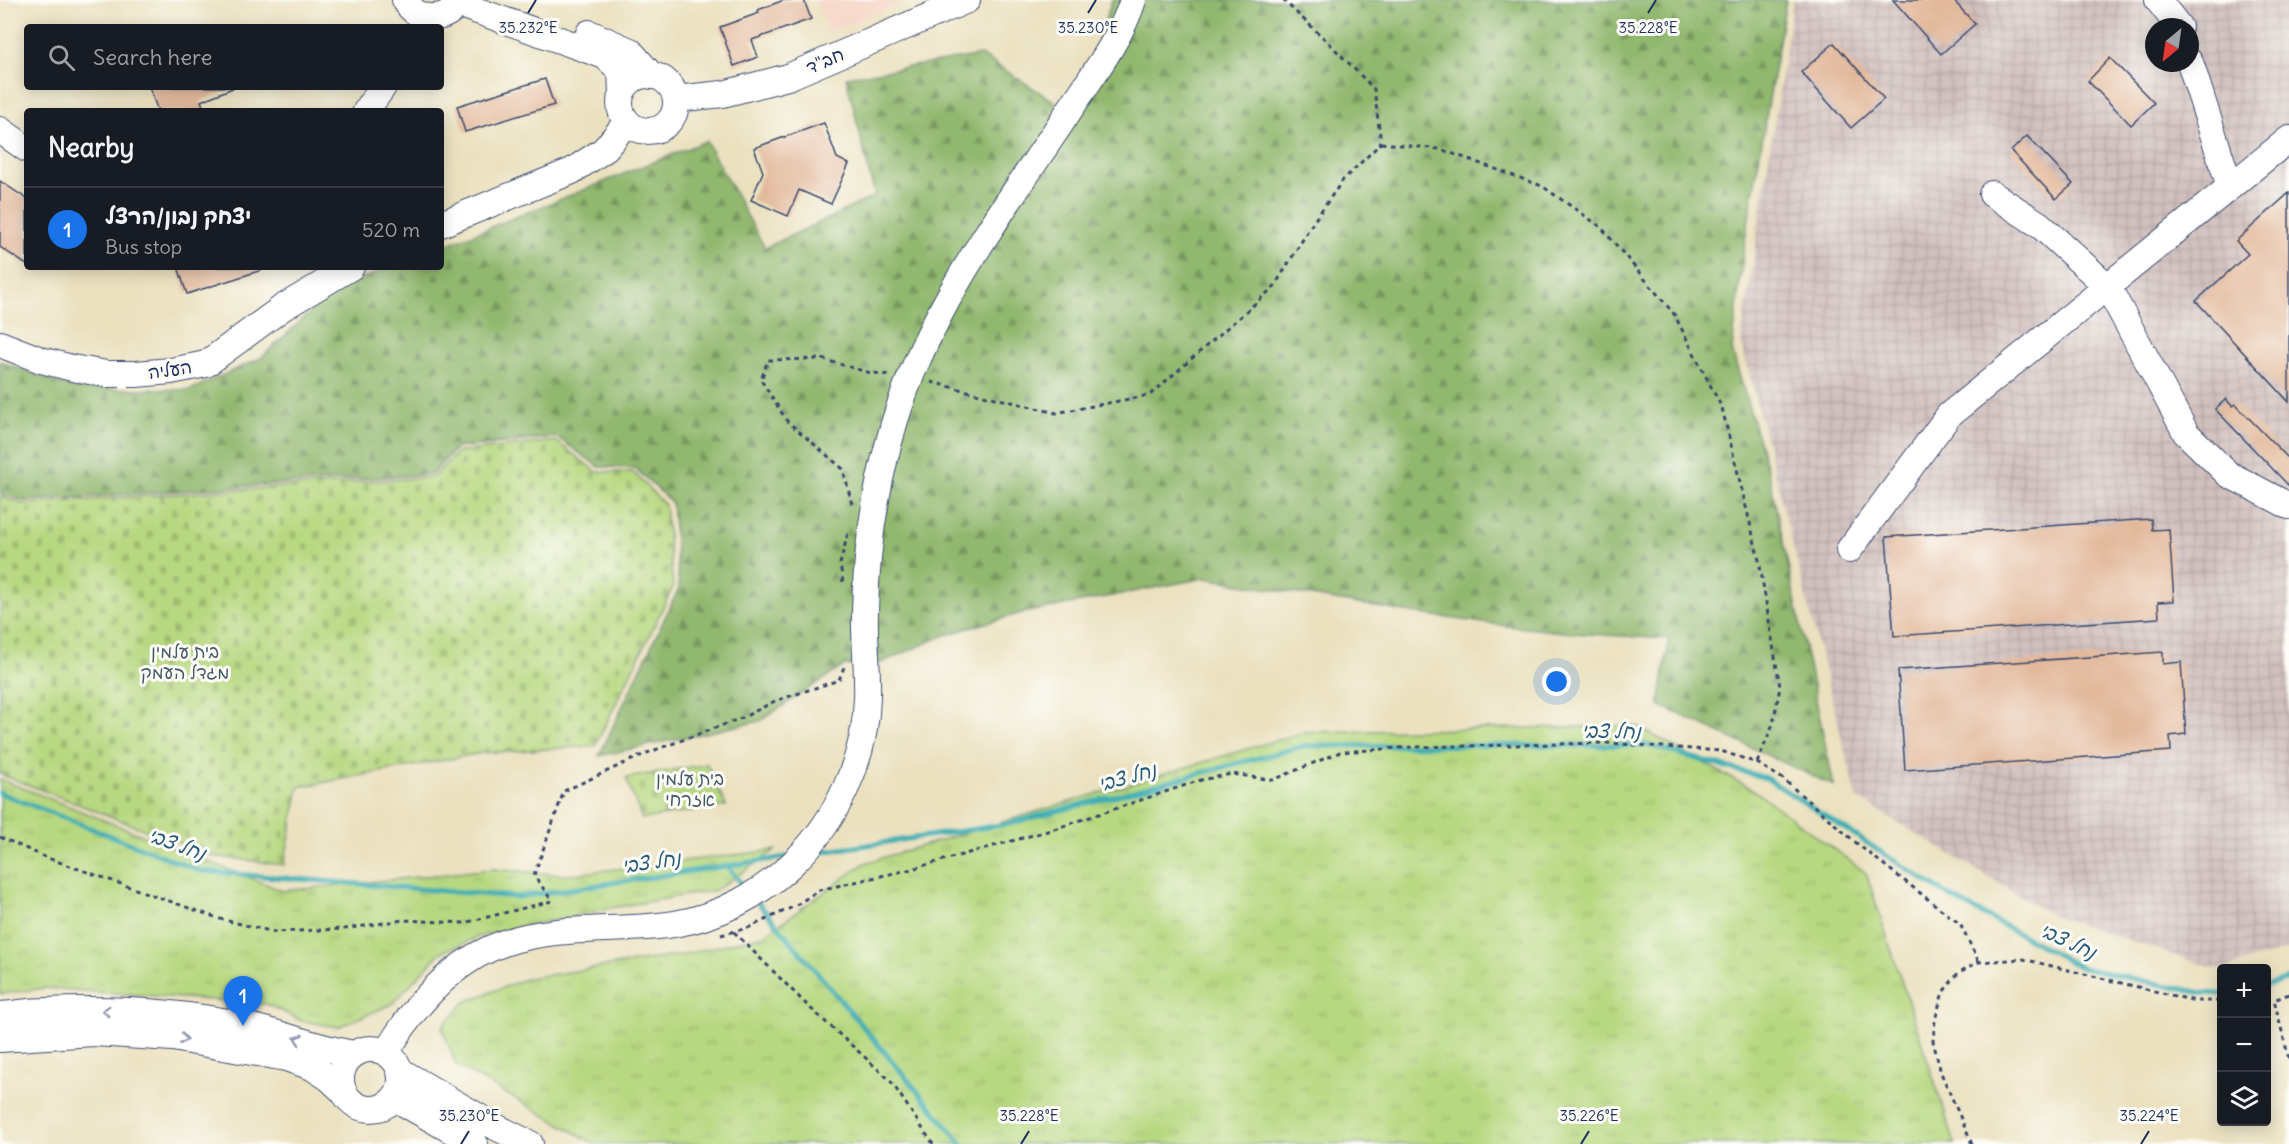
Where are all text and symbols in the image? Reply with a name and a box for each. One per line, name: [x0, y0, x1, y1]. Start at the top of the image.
text: 35.232°E: [498, 18, 558, 37]
text: 35.230°E: [1058, 18, 1119, 37]
text: 35.228°E: [1618, 18, 1678, 37]
north arrow: [2145, 18, 2199, 72]
search box: [24, 24, 444, 90]
icon: search: [45, 41, 78, 74]
street label: חב"ד: [802, 42, 847, 79]
text: Search here: [93, 43, 212, 71]
text: Nearby: [48, 131, 134, 164]
text: יצחק נבון/הרצל: [105, 202, 251, 230]
text: 1: [64, 217, 71, 242]
text: 520 m: [362, 217, 420, 242]
text: Bus stop: [105, 234, 182, 259]
street label: העליה: [146, 355, 193, 384]
park label: בית עלמין מגדל העמק: [140, 640, 230, 684]
your location: [1542, 667, 1571, 696]
water label: נחל צבי: [1581, 717, 1642, 744]
water label: נחל צבי: [1095, 756, 1160, 796]
park label: בית עלמין אזרחי: [656, 767, 724, 811]
water label: נחל צבי: [145, 822, 210, 866]
water label: נחל צבי: [620, 845, 683, 878]
water label: נחל צבי: [2036, 917, 2101, 965]
map controls: [2217, 964, 2271, 1126]
button: +: [2217, 964, 2271, 1018]
pin: 1: [224, 976, 262, 1026]
one-way arrow: [101, 1005, 110, 1017]
button: −: [2217, 1018, 2271, 1072]
one-way arrow: [179, 1033, 189, 1045]
one-way arrow: [293, 1034, 304, 1047]
button: layers: [2217, 1072, 2271, 1126]
text: 35.230°E: [439, 1106, 500, 1125]
text: 35.228°E: [999, 1106, 1059, 1125]
text: 35.226°E: [1559, 1106, 1619, 1125]
text: 35.224°E: [2120, 1106, 2179, 1125]

